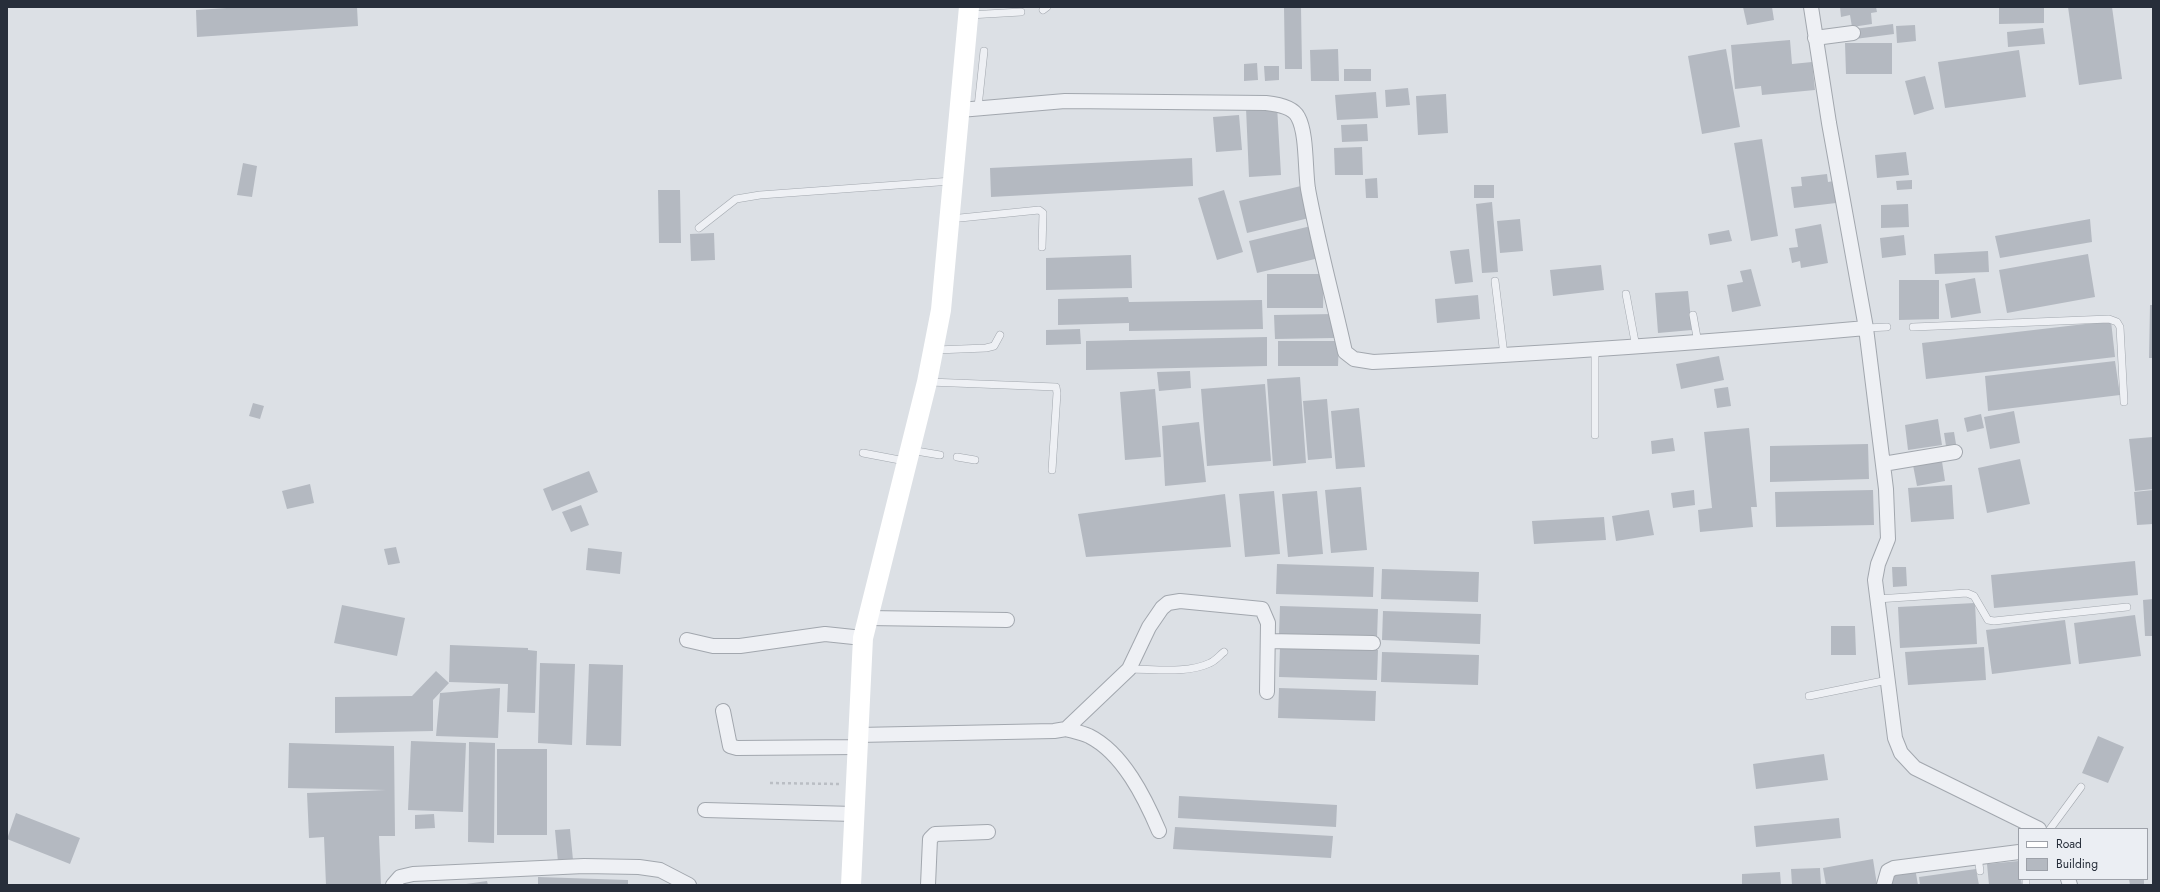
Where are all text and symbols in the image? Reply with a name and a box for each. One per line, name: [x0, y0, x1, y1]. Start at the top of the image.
legend: [2018, 828, 2148, 880]
text: Road: [2056, 835, 2082, 853]
text: Building: [2056, 855, 2098, 873]

